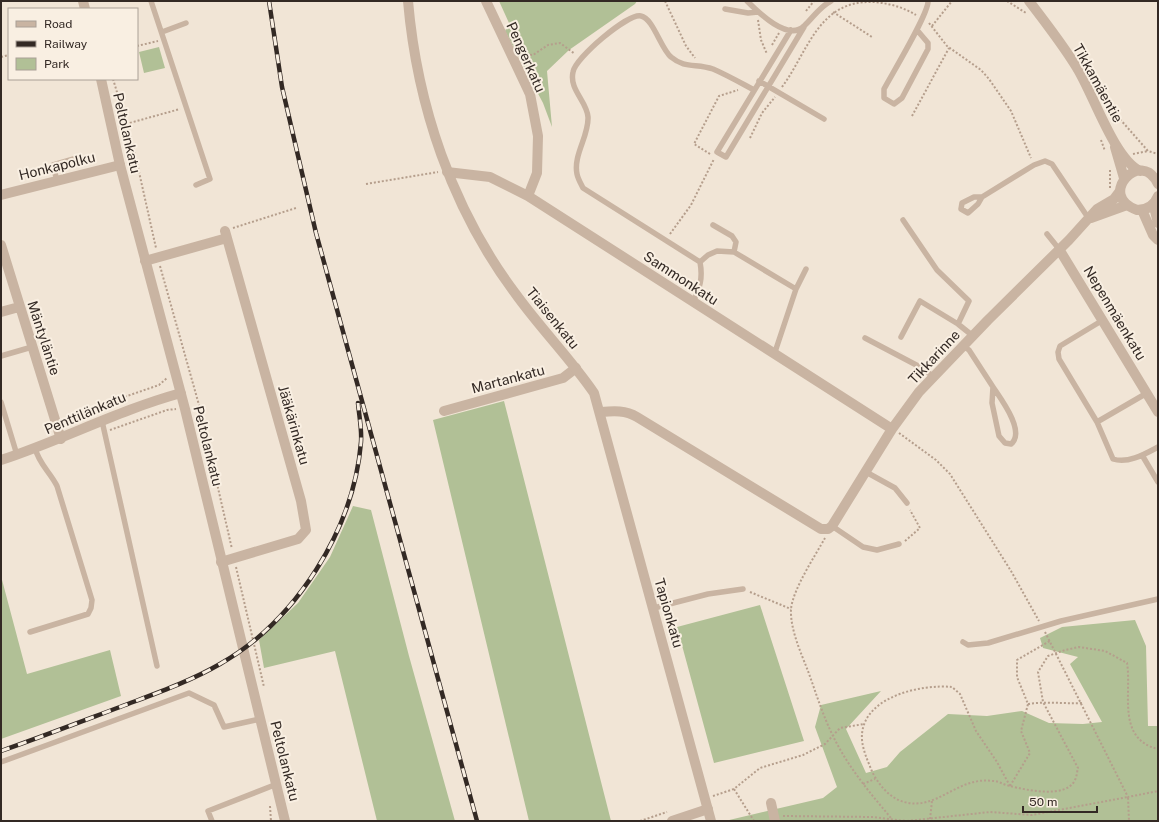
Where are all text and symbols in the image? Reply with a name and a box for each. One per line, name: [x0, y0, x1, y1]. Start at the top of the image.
legend: [8, 8, 138, 80]
text: Road: [44, 17, 72, 31]
street label: Pengerkatu: [503, 19, 549, 95]
text: Railway: [44, 37, 88, 51]
street label: Tikkamäentie: [1070, 41, 1126, 125]
text: Park: [44, 57, 70, 71]
street label: Peltolankatu: [110, 91, 144, 175]
street label: Honkapolku: [17, 149, 97, 183]
street label: Sammonkatu: [641, 248, 721, 308]
street label: Nepenmäenkatu: [1081, 263, 1149, 363]
street label: Tiaisenkatu: [523, 284, 583, 352]
street label: Mäntyläntie: [24, 299, 64, 377]
street label: Tikkarinne: [905, 327, 963, 387]
street label: Martankatu: [470, 362, 546, 396]
street label: Jääkärinkatu: [275, 383, 313, 467]
street label: Penttilänkatu: [42, 389, 128, 437]
street label: Peltolankatu: [190, 404, 226, 488]
street label: Tapionkatu: [651, 576, 687, 650]
street label: Peltolankatu: [267, 719, 303, 803]
scale bar: [1023, 788, 1097, 814]
text: 50 m: [1029, 795, 1057, 809]

